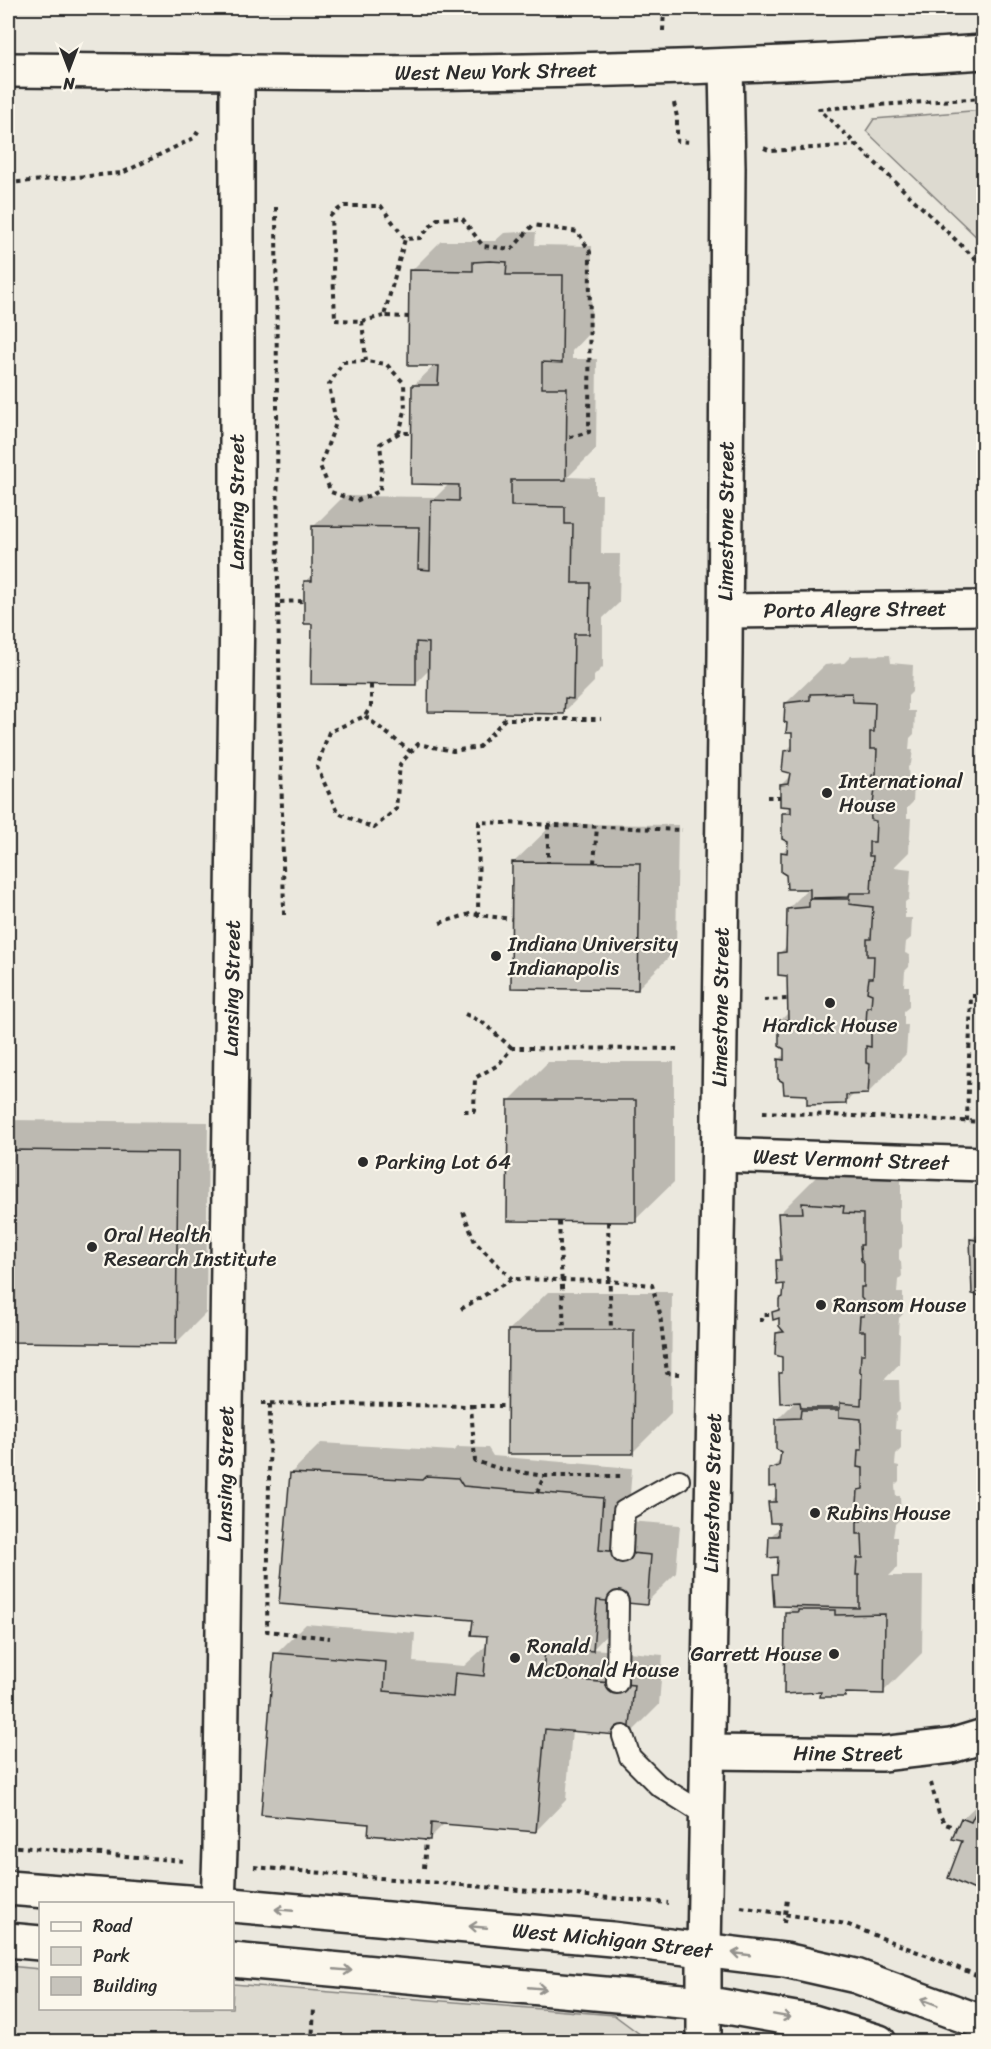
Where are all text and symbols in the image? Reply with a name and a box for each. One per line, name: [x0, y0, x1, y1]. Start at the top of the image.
north arrow: [39, 39, 99, 99]
street label: West New York Street: [394, 51, 598, 92]
text: N: [63, 69, 76, 98]
street label: Lansing Street: [218, 434, 256, 570]
street label: Limestone Street: [706, 441, 745, 601]
street label: Porto Alegre Street: [763, 589, 947, 630]
place label: International House: [838, 762, 964, 824]
marker: International House: [820, 786, 834, 800]
street label: Lansing Street: [212, 920, 252, 1057]
place label: Indiana University Indianapolis: [507, 925, 678, 987]
street label: Limestone Street: [700, 927, 740, 1087]
marker: Indiana University Indianapolis: [489, 949, 503, 963]
marker: Hardick House: [823, 996, 837, 1010]
place label: Hardick House: [763, 1006, 898, 1044]
street label: West Vermont Street: [752, 1137, 951, 1182]
place label: Parking Lot 64: [375, 1143, 511, 1181]
marker: Parking Lot 64: [356, 1155, 370, 1169]
place label: Oral Health Research Institute: [104, 1216, 276, 1278]
marker: Oral Health Research Institute: [85, 1240, 99, 1254]
place label: Ransom House: [833, 1286, 967, 1324]
marker: Ransom House: [814, 1298, 828, 1312]
street label: Lansing Street: [205, 1406, 245, 1542]
street label: Limestone Street: [692, 1413, 733, 1573]
place label: Rubins House: [827, 1494, 951, 1532]
marker: Rubins House: [808, 1506, 822, 1520]
place label: Ronald McDonald House: [527, 1627, 679, 1689]
place label: Garrett House: [691, 1635, 822, 1673]
marker: Garrett House: [827, 1647, 841, 1661]
marker: Ronald McDonald House: [508, 1651, 522, 1665]
street label: Hine Street: [793, 1733, 905, 1773]
legend: [39, 1902, 234, 2010]
one-way arrow: [274, 1904, 294, 1915]
text: Road: [93, 1910, 133, 1942]
street label: West Michigan Street: [511, 1911, 716, 1970]
one-way arrow: [469, 1921, 489, 1932]
text: Park: [93, 1940, 130, 1972]
one-way arrow: [731, 1949, 751, 1960]
one-way arrow: [332, 1965, 352, 1976]
text: Building: [93, 1970, 157, 2002]
one-way arrow: [527, 1982, 546, 1993]
one-way arrow: [920, 1996, 939, 2007]
one-way arrow: [772, 2011, 791, 2022]

